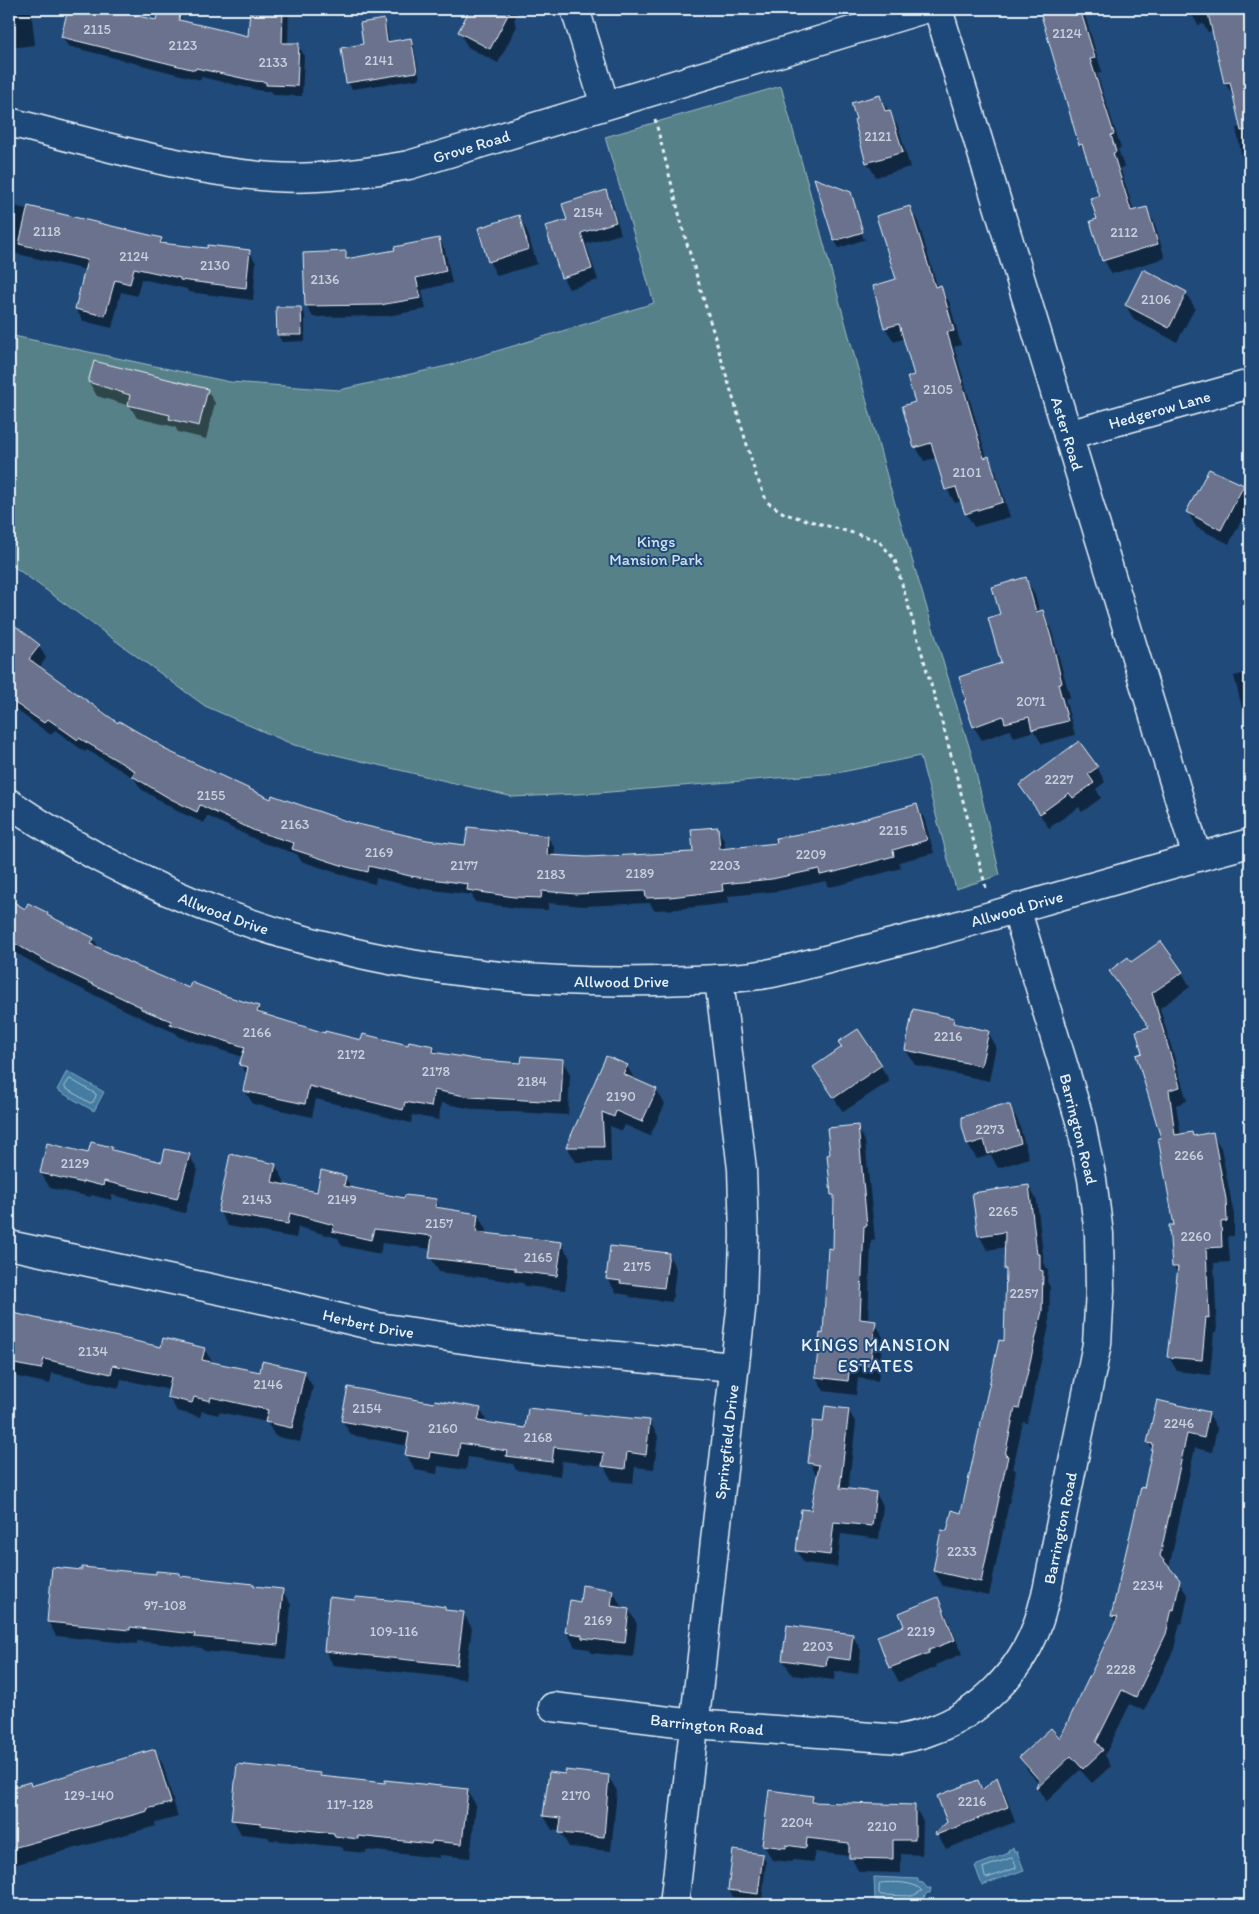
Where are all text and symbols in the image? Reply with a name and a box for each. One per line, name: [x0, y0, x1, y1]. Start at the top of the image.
house number: 2115: [83, 21, 111, 38]
house number: 2124: [1052, 25, 1082, 42]
house number: 2123: [169, 37, 198, 54]
house number: 2141: [365, 52, 394, 69]
house number: 2133: [258, 54, 288, 71]
street label: Grove Road: [431, 126, 512, 167]
house number: 2121: [864, 128, 892, 145]
house number: 2154: [573, 204, 603, 221]
house number: 2118: [33, 223, 61, 240]
house number: 2112: [1110, 224, 1138, 241]
house number: 2124: [119, 248, 149, 265]
house number: 2130: [200, 257, 230, 274]
house number: 2136: [311, 271, 339, 288]
house number: 2106: [1141, 291, 1171, 308]
house number: 2105: [923, 381, 953, 398]
street label: Hedgerow Lane: [1107, 387, 1213, 433]
street label: Aster Road: [1047, 395, 1087, 473]
house number: 2101: [953, 464, 982, 481]
park label: Kings Mansion Park: [609, 532, 703, 569]
house number: 2071: [1016, 693, 1046, 710]
house number: 2227: [1044, 771, 1074, 788]
house number: 2155: [197, 787, 225, 804]
house number: 2163: [281, 816, 310, 833]
house number: 2215: [879, 822, 907, 839]
house number: 2169: [365, 844, 393, 861]
house number: 2209: [796, 846, 826, 863]
house number: 2177: [450, 857, 478, 874]
house number: 2203: [710, 857, 741, 874]
house number: 2189: [626, 865, 654, 882]
house number: 2183: [536, 866, 566, 883]
street label: Allwood Drive: [969, 887, 1065, 931]
street label: Allwood Drive: [176, 888, 271, 939]
street label: Allwood Drive: [574, 972, 669, 991]
house number: 2166: [243, 1024, 271, 1041]
house number: 2216: [934, 1028, 962, 1045]
house number: 2172: [337, 1046, 366, 1063]
house number: 2178: [422, 1063, 451, 1080]
street label: Barrington Road: [1056, 1072, 1102, 1187]
house number: 2184: [517, 1073, 548, 1090]
house number: 2190: [606, 1088, 636, 1105]
house number: 2273: [975, 1121, 1005, 1138]
house number: 2266: [1174, 1147, 1204, 1164]
house number: 2129: [61, 1155, 89, 1172]
house number: 2143: [242, 1191, 272, 1208]
house number: 2149: [327, 1191, 357, 1208]
house number: 2265: [988, 1203, 1018, 1220]
house number: 2157: [425, 1215, 453, 1232]
house number: 2260: [1181, 1228, 1211, 1245]
house number: 2165: [524, 1249, 552, 1266]
house number: 2175: [623, 1258, 651, 1275]
house number: 2257: [1009, 1285, 1039, 1302]
street label: Herbert Drive: [321, 1305, 415, 1342]
district label: KINGS MANSION ESTATES: [801, 1334, 951, 1377]
house number: 2134: [78, 1343, 109, 1360]
house number: 2146: [253, 1376, 283, 1393]
street label: Springfield Drive: [711, 1383, 743, 1501]
house number: 2154: [352, 1400, 382, 1417]
house number: 2246: [1164, 1415, 1194, 1432]
house number: 2160: [428, 1420, 458, 1437]
house number: 2168: [524, 1429, 553, 1446]
street label: Barrington Road: [1040, 1470, 1081, 1586]
house number: 2233: [947, 1543, 977, 1560]
house number: 2234: [1133, 1577, 1164, 1594]
house number: 97-108: [144, 1597, 187, 1614]
house number: 2169: [584, 1612, 612, 1629]
house number: 109-116: [370, 1623, 418, 1640]
house number: 2219: [907, 1623, 935, 1640]
house number: 2203: [803, 1638, 834, 1655]
house number: 2228: [1106, 1661, 1136, 1678]
street label: Barrington Road: [649, 1710, 765, 1739]
house number: 129-140: [64, 1787, 114, 1804]
house number: 2170: [561, 1787, 591, 1804]
house number: 2216: [958, 1793, 986, 1810]
house number: 117-128: [326, 1796, 374, 1813]
house number: 2204: [781, 1814, 813, 1831]
house number: 2210: [867, 1818, 897, 1835]

